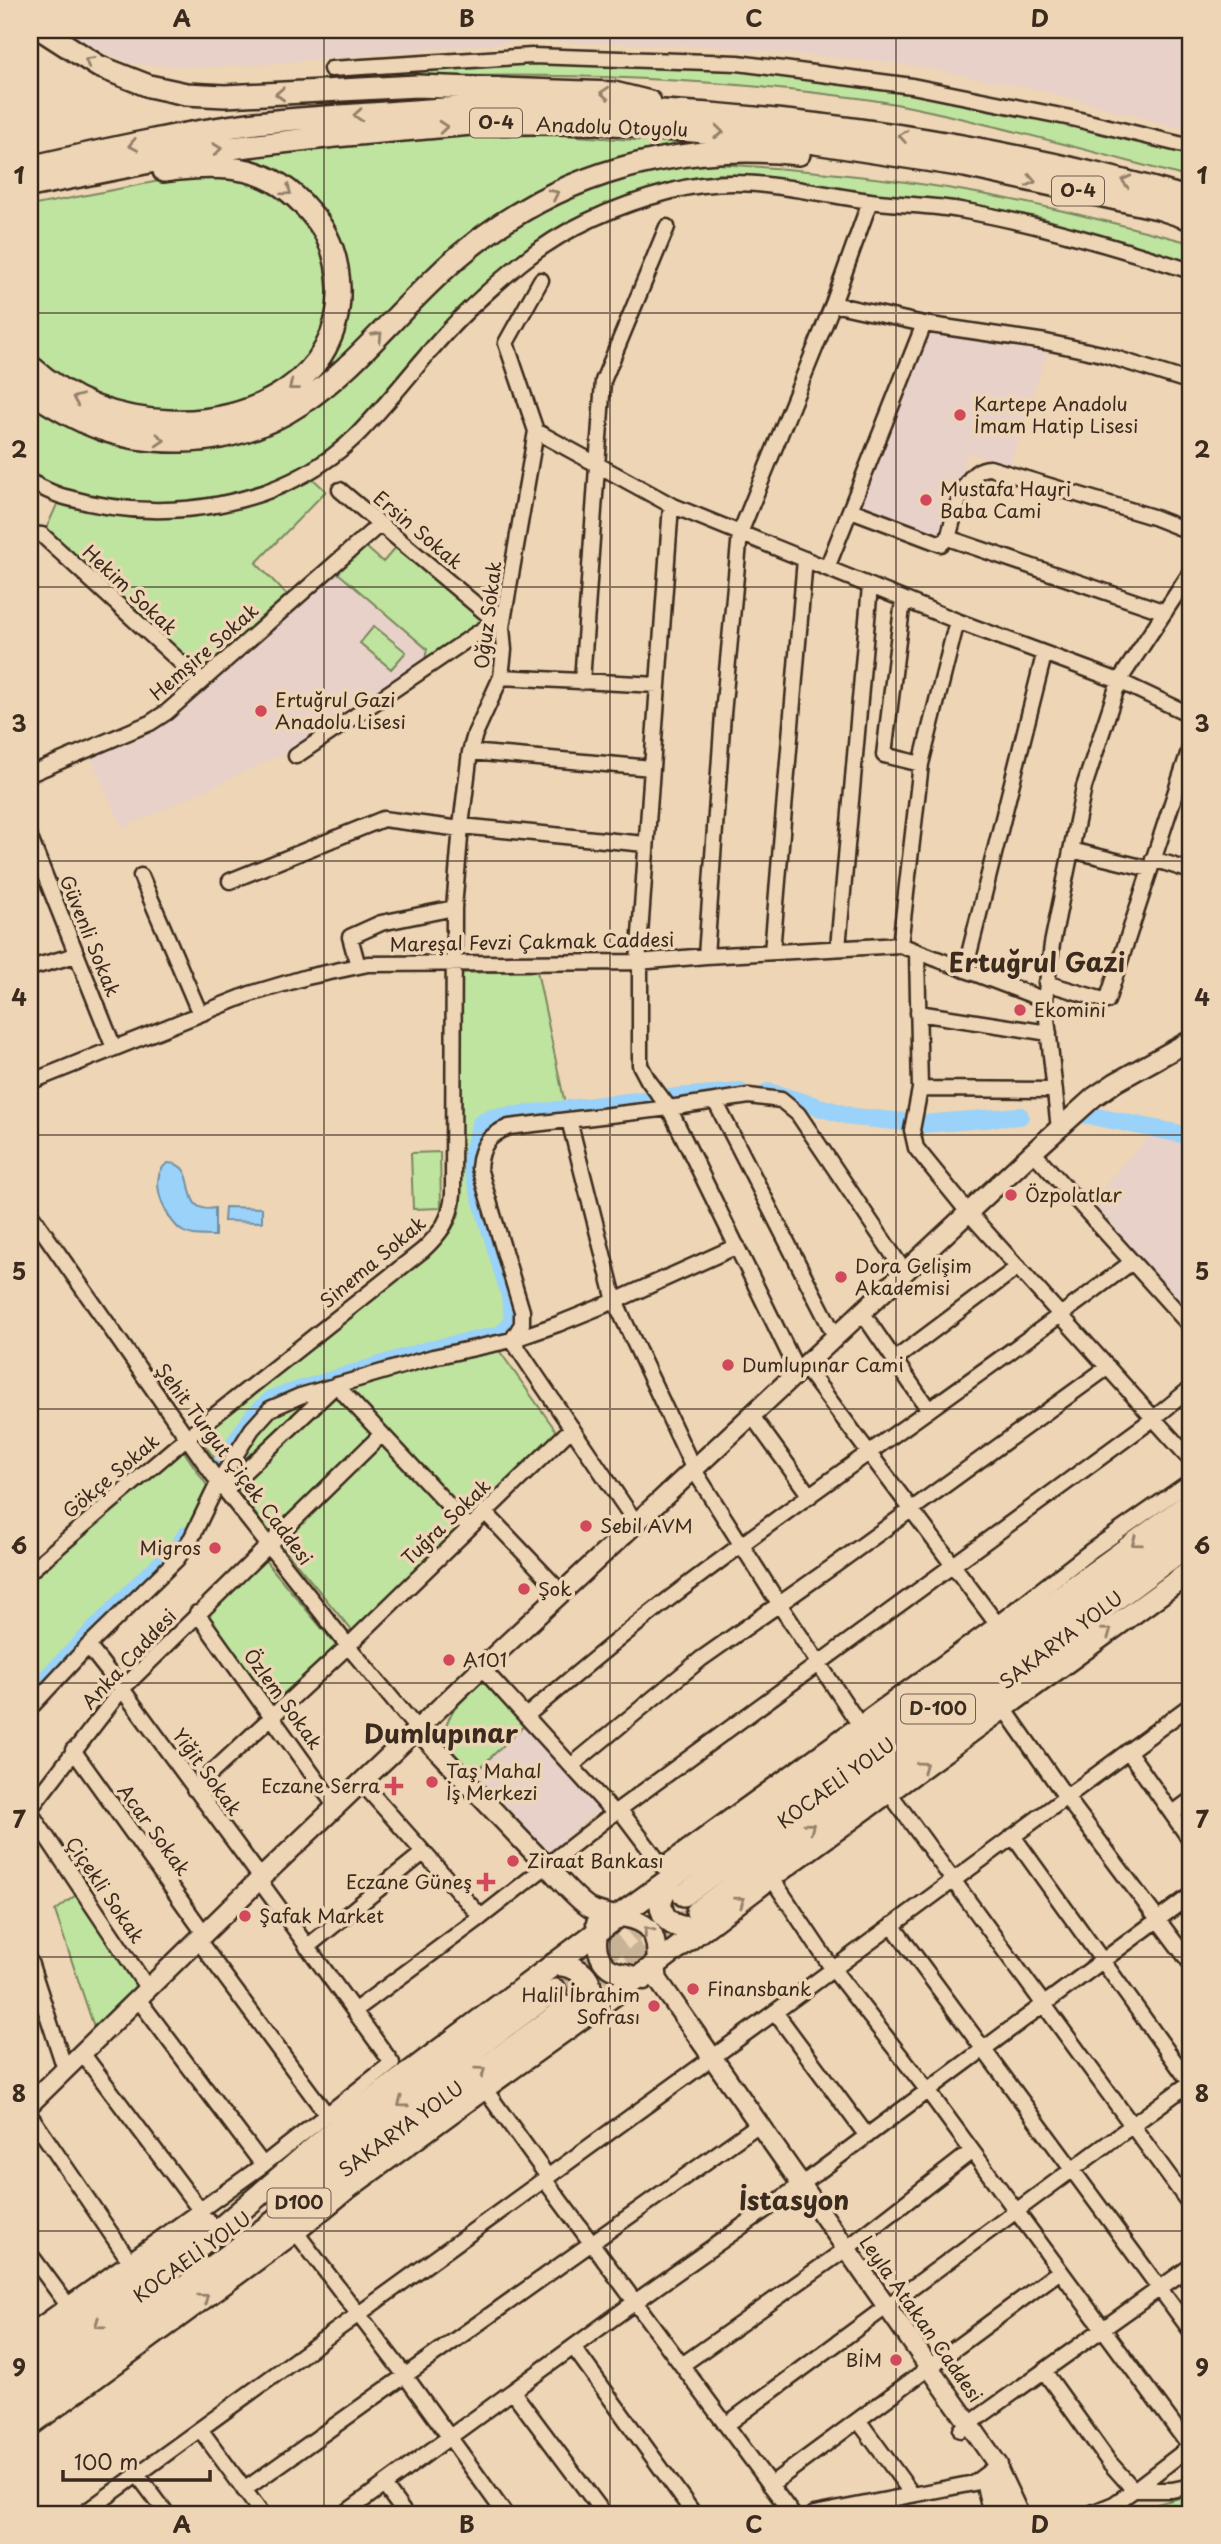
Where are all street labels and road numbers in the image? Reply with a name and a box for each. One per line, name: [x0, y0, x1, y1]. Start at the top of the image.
road number: O-4: [470, 109, 522, 138]
street label: Anadolu Otoyolu: [535, 109, 689, 143]
road number: O-4: [1052, 176, 1104, 206]
street label: Ersin Sokak: [368, 483, 470, 575]
street label: Hekim Sokak: [77, 538, 185, 641]
street label: Oğuz Sokak: [466, 559, 508, 671]
street label: Hemşire Sokak: [143, 596, 264, 706]
street label: Güvenli Sokak: [54, 871, 128, 1001]
street label: Mareşal Fevzi Çakmak Caddesi: [389, 925, 675, 957]
street label: Sinema Sokak: [313, 1209, 431, 1314]
street label: Şehit Turgut Çiçek Caddesi: [149, 1357, 320, 1570]
street label: Gökçe Sokak: [56, 1426, 165, 1524]
street label: Tuğra Sokak: [394, 1471, 496, 1571]
street label: SAKARYA YOLU: [993, 1583, 1128, 1695]
street label: Anka Caddesi: [74, 1602, 182, 1715]
street label: Özlem Sokak: [238, 1642, 330, 1755]
road number: D-100: [901, 1694, 975, 1724]
street label: Yiğit Sokak: [166, 1722, 249, 1821]
street label: KOCAELİ YOLU: [771, 1730, 900, 1835]
street label: Acar Sokak: [112, 1778, 198, 1881]
street label: Çiçekli Sokak: [60, 1830, 152, 1949]
street label: SAKARYA YOLU: [332, 2073, 469, 2183]
road number: D100: [268, 2188, 330, 2218]
street label: KOCAELİ YOLU: [127, 2204, 256, 2309]
street label: Leyla Atakan Caddesi: [854, 2229, 990, 2408]

